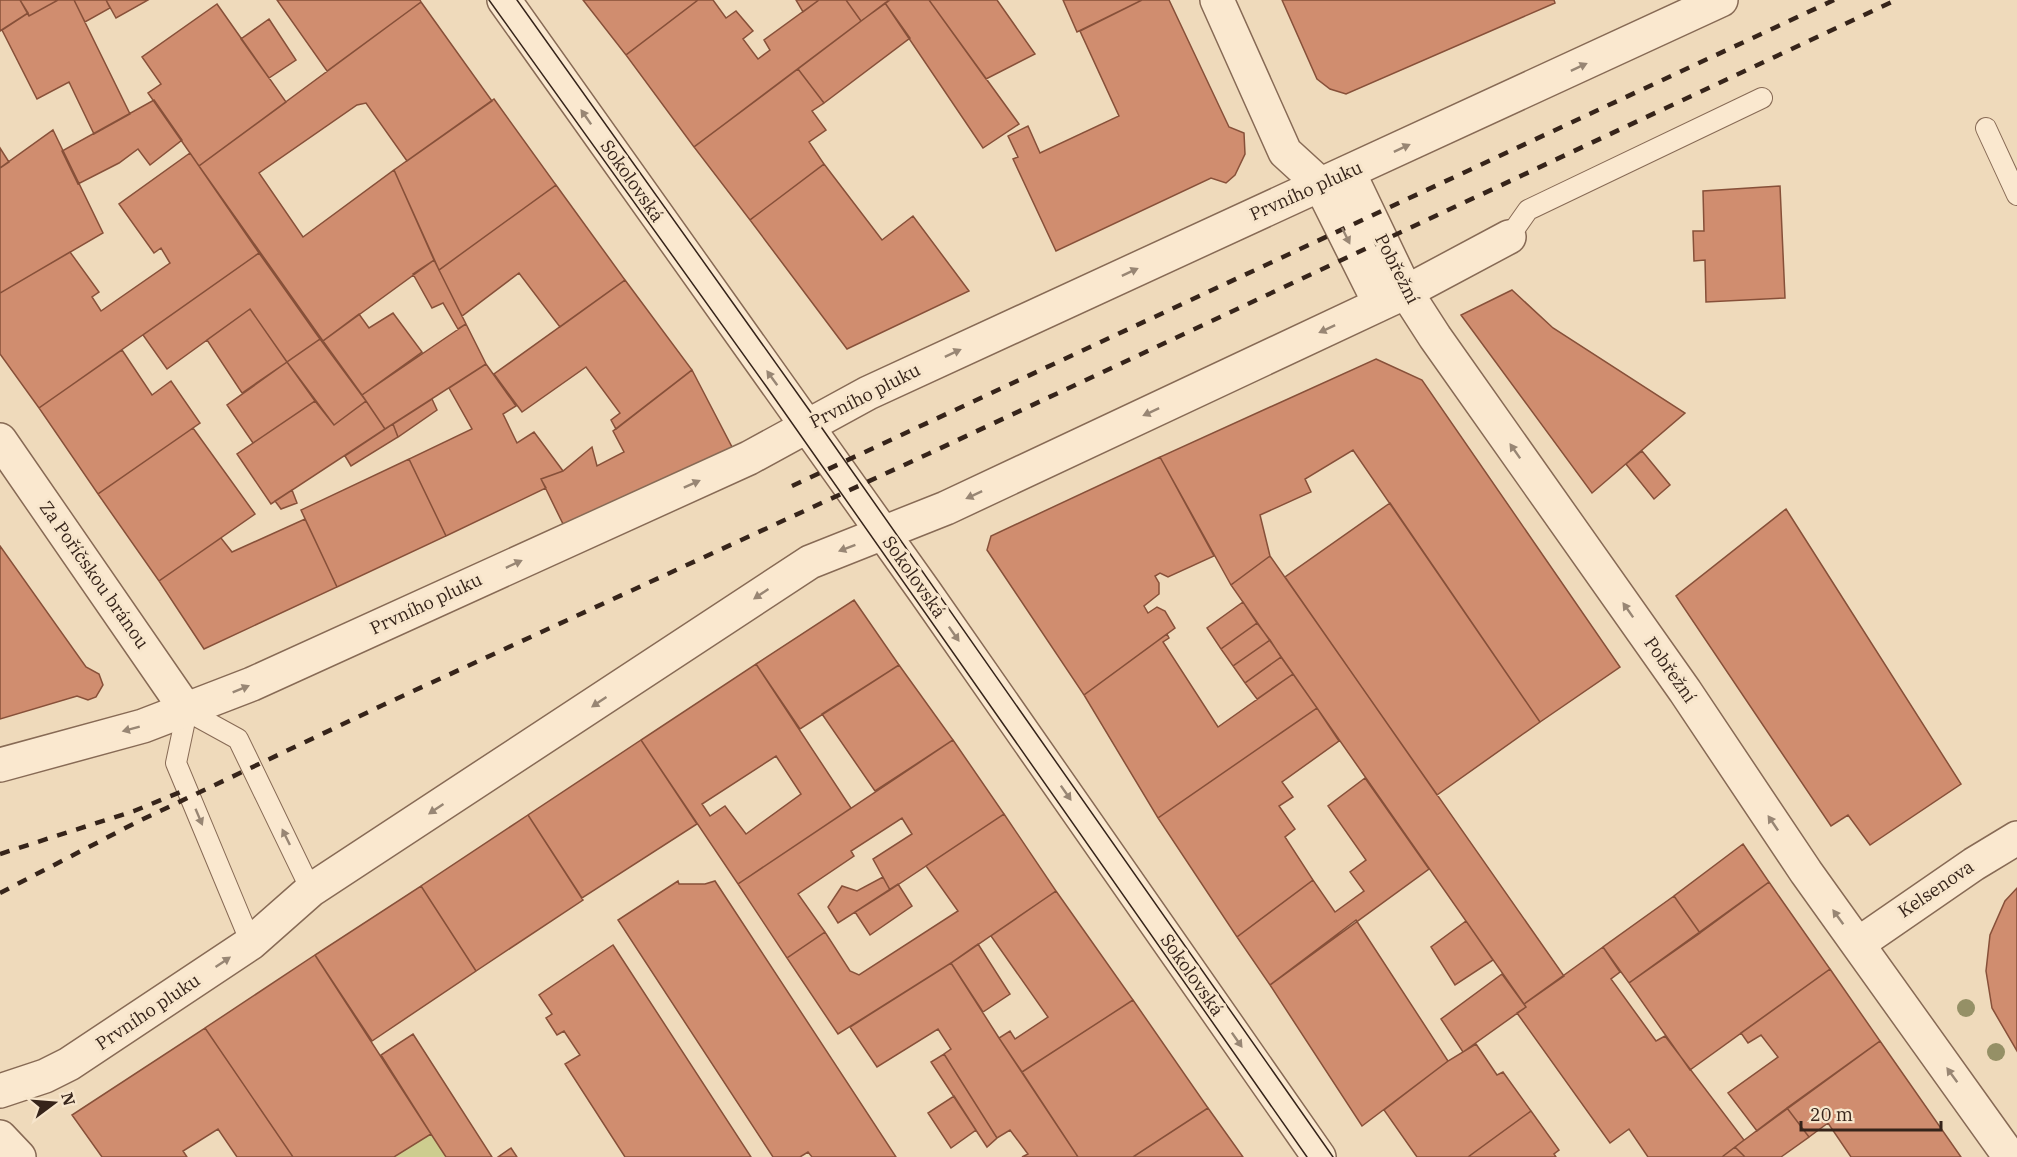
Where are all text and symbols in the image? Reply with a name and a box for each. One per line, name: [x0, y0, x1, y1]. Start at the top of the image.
one-way arrow: [1571, 62, 1588, 71]
one-way arrow: [580, 109, 592, 125]
street label: Sokolovská: [596, 135, 669, 226]
one-way arrow: [1393, 143, 1411, 153]
street label: Prvního pluku: [1246, 155, 1366, 226]
one-way arrow: [1342, 228, 1351, 245]
street label: Pobřežní: [1370, 230, 1425, 308]
one-way arrow: [1122, 267, 1139, 276]
one-way arrow: [1319, 324, 1336, 333]
one-way arrow: [945, 349, 962, 358]
street label: Prvního pluku: [806, 358, 924, 433]
one-way arrow: [766, 371, 778, 387]
one-way arrow: [1142, 407, 1159, 416]
one-way arrow: [1509, 443, 1521, 459]
one-way arrow: [683, 479, 700, 488]
one-way arrow: [966, 490, 983, 499]
street label: Za Poříčskou bránou: [35, 496, 154, 653]
street label: Sokolovská: [878, 531, 951, 622]
one-way arrow: [838, 544, 856, 554]
one-way arrow: [505, 559, 522, 568]
street label: Prvního pluku: [366, 568, 485, 640]
one-way arrow: [754, 588, 770, 600]
one-way arrow: [1622, 602, 1634, 618]
one-way arrow: [948, 625, 960, 641]
street label: Pobřežní: [1639, 632, 1702, 708]
one-way arrow: [233, 684, 251, 694]
one-way arrow: [591, 696, 607, 707]
one-way arrow: [122, 724, 141, 734]
one-way arrow: [1060, 785, 1072, 801]
one-way arrow: [428, 804, 444, 815]
one-way arrow: [194, 809, 204, 827]
one-way arrow: [1767, 816, 1779, 832]
one-way arrow: [281, 829, 290, 846]
street label: Kelsenova: [1893, 855, 1978, 922]
one-way arrow: [1832, 909, 1844, 925]
street label: Sokolovská: [1156, 929, 1229, 1020]
one-way arrow: [215, 957, 231, 968]
street label: Prvního pluku: [91, 968, 204, 1055]
one-way arrow: [1231, 1032, 1243, 1047]
one-way arrow: [1946, 1068, 1958, 1084]
north arrow: [24, 1073, 84, 1133]
text: N: [57, 1090, 80, 1108]
scale bar: [1801, 1094, 1940, 1132]
text: 20 m: [1810, 1103, 1853, 1126]

